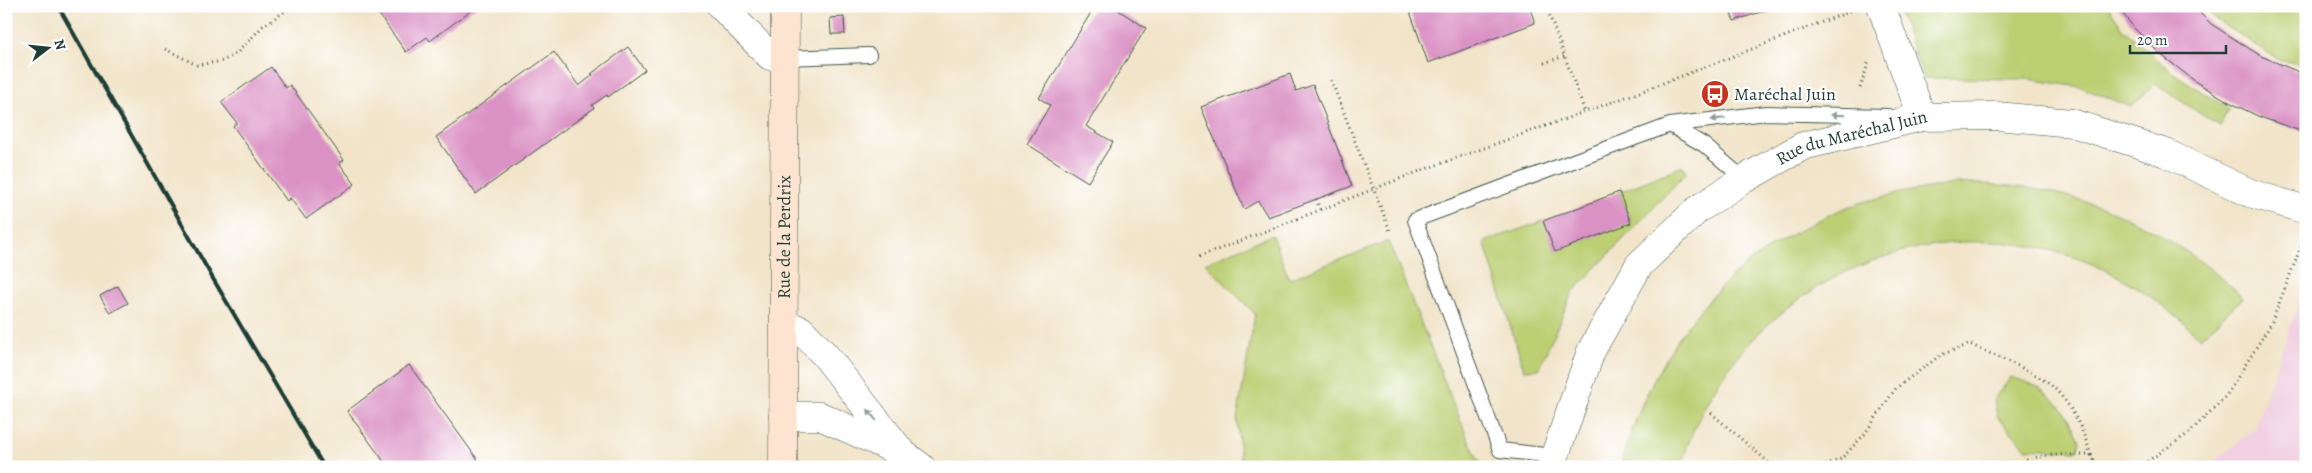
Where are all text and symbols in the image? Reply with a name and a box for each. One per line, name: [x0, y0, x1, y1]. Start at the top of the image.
north arrow: [22, 22, 72, 72]
scale bar: [2130, 22, 2226, 54]
text: 20 m: [2137, 30, 2168, 50]
text: N: [49, 37, 71, 52]
bus stop icon: Maréchal Juin: [1700, 79, 1730, 109]
place label: Maréchal Juin: [1734, 82, 1836, 106]
street label: Rue du Maréchal Juin: [1771, 104, 1930, 171]
one-way arrow: [1830, 111, 1846, 119]
one-way arrow: [1710, 115, 1726, 123]
street label: Rue de la Perdrix: [772, 175, 796, 299]
one-way arrow: [866, 409, 877, 422]

